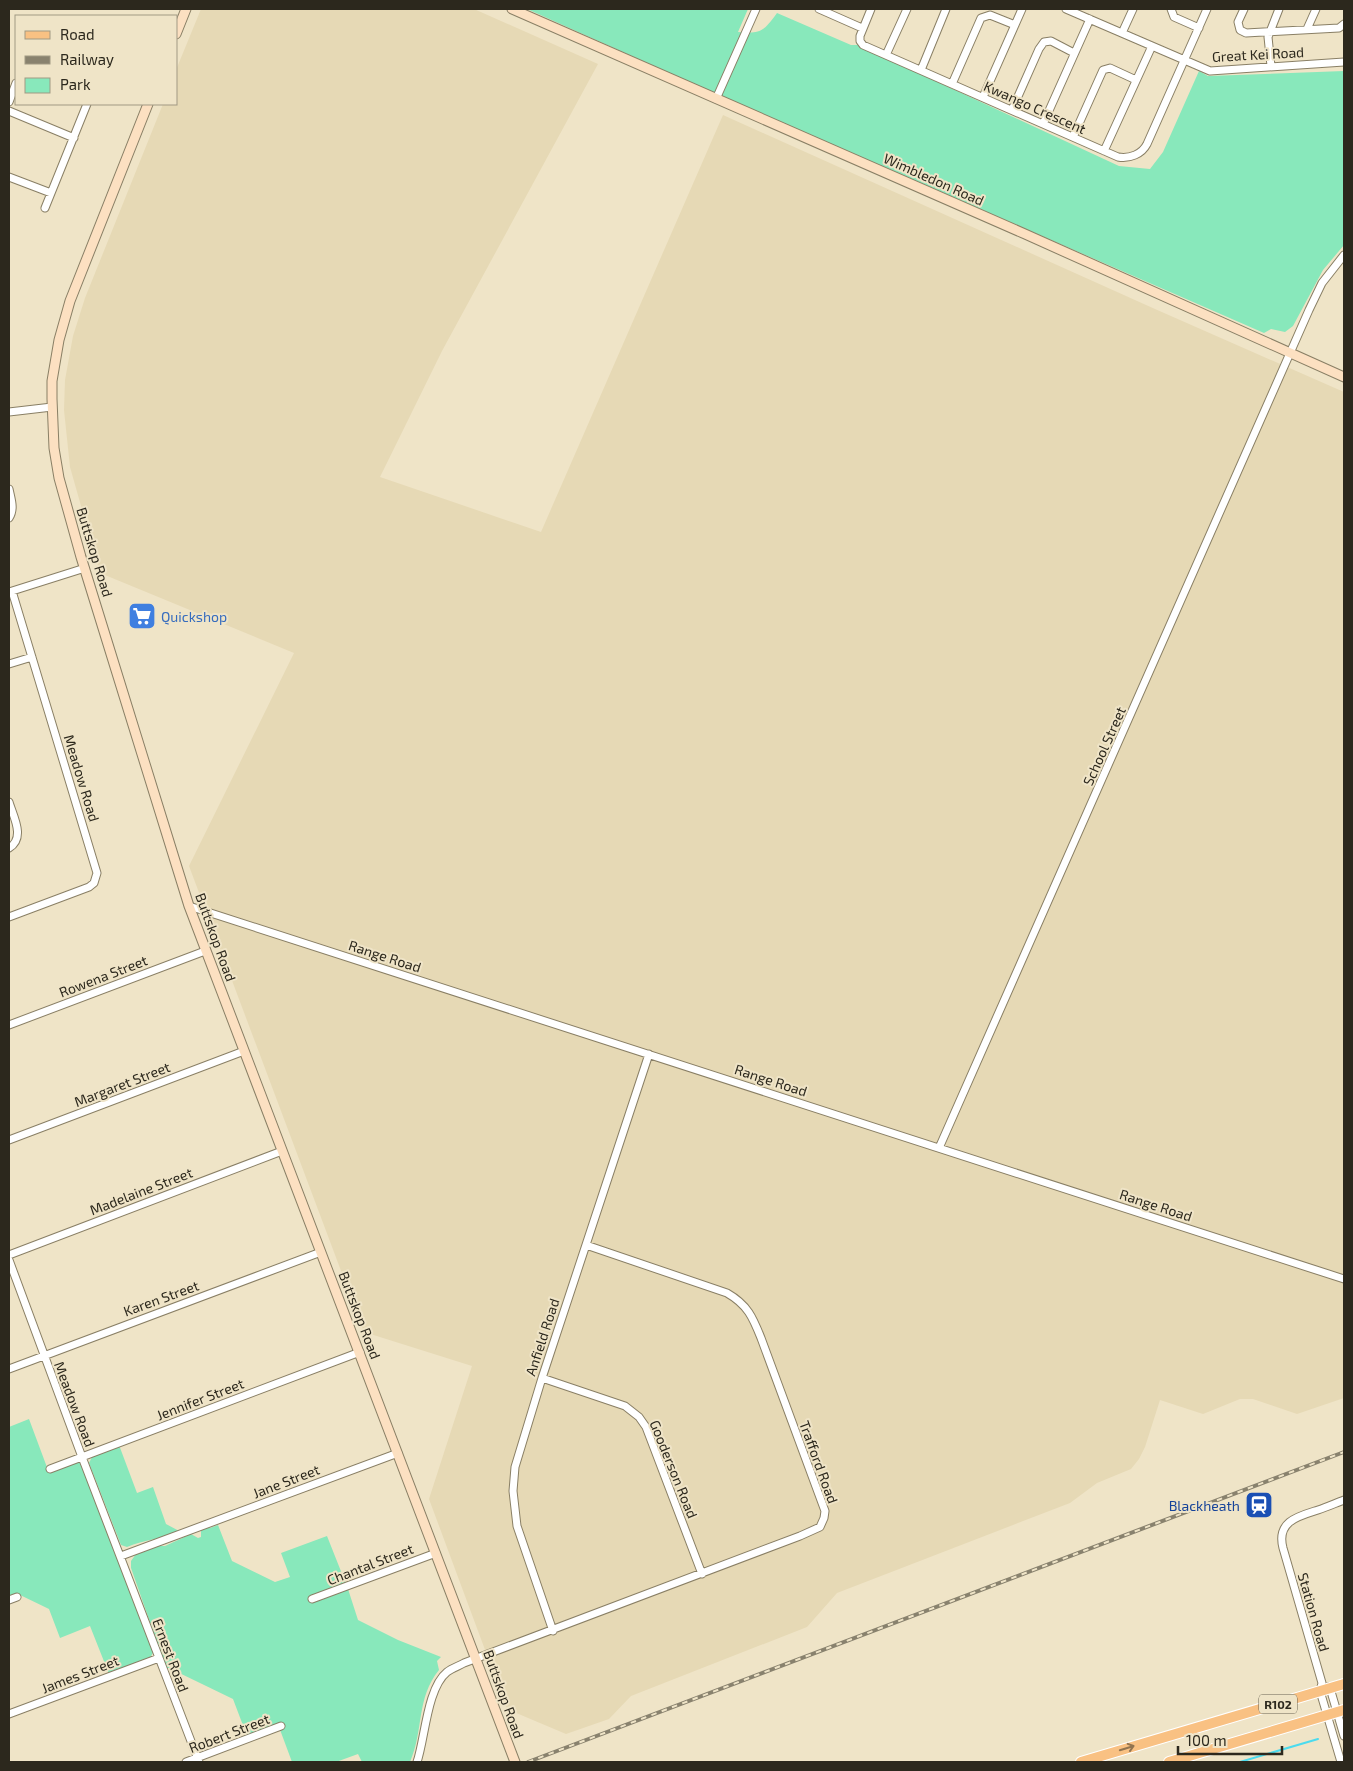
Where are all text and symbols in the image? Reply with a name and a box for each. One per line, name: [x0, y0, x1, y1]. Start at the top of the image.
legend: [15, 15, 178, 105]
text: Road: [60, 25, 95, 43]
street label: Great Kei Road: [1211, 43, 1305, 65]
text: Railway: [60, 50, 114, 68]
text: Park: [60, 75, 91, 93]
street label: Kwango Crescent: [981, 77, 1089, 137]
street label: Wimbledon Road: [881, 149, 987, 209]
street label: Buttskop Road: [73, 505, 117, 599]
supermarket icon: Quickshop: [127, 601, 157, 631]
place label: Quickshop: [161, 608, 227, 625]
street label: School Street: [1079, 704, 1129, 788]
street label: Meadow Road: [61, 732, 103, 824]
street label: Buttskop Road: [192, 890, 240, 984]
street label: Range Road: [347, 936, 423, 976]
street label: Rowena Street: [56, 951, 150, 1001]
street label: Margaret Street: [72, 1058, 172, 1110]
street label: Range Road: [733, 1060, 809, 1100]
street label: Madelaine Street: [87, 1164, 195, 1218]
street label: Range Road: [1118, 1185, 1194, 1225]
street label: Buttskop Road: [335, 1269, 385, 1361]
street label: Karen Street: [121, 1276, 201, 1320]
street label: Anfield Road: [521, 1296, 563, 1378]
street label: Meadow Road: [51, 1359, 99, 1449]
street label: Jennifer Street: [154, 1375, 246, 1423]
street label: Gooderson Road: [647, 1417, 701, 1521]
street label: Trafford Road: [796, 1418, 842, 1506]
street label: Jane Street: [250, 1460, 322, 1502]
station icon: Blackheath: [1244, 1490, 1274, 1520]
place label: Blackheath: [1169, 1497, 1240, 1514]
street label: Chantal Street: [325, 1540, 415, 1588]
street label: Station Road: [1295, 1571, 1333, 1653]
street label: Ernest Road: [149, 1616, 193, 1694]
street label: Buttskop Road: [480, 1647, 528, 1741]
street label: James Street: [39, 1651, 121, 1697]
road number: R102: [1259, 1695, 1297, 1714]
street label: Robert Street: [186, 1710, 272, 1756]
scale bar: [1178, 1724, 1282, 1756]
text: 100 m: [1186, 1731, 1227, 1749]
one-way arrow: [1119, 1743, 1135, 1753]

